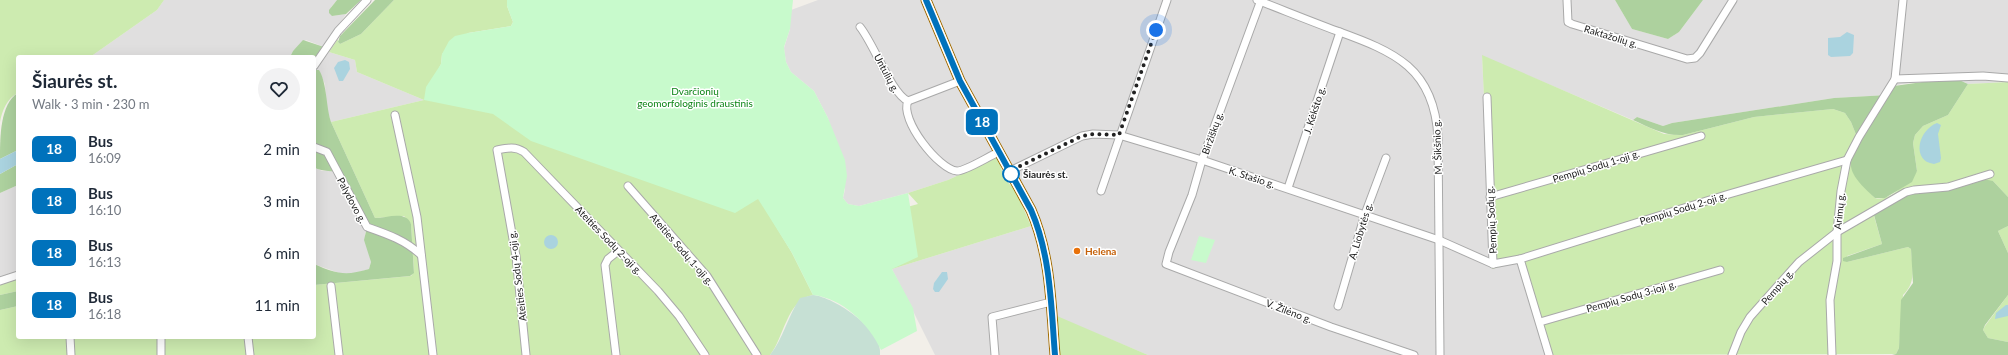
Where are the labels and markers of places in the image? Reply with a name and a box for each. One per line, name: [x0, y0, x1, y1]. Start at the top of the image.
marker: Šiaurės st.: [1002, 165, 1020, 183]
place label: Šiaurės st.: [1023, 168, 1068, 180]
place label: Helena: [1085, 245, 1116, 257]
marker: Helena: [1072, 246, 1082, 256]

